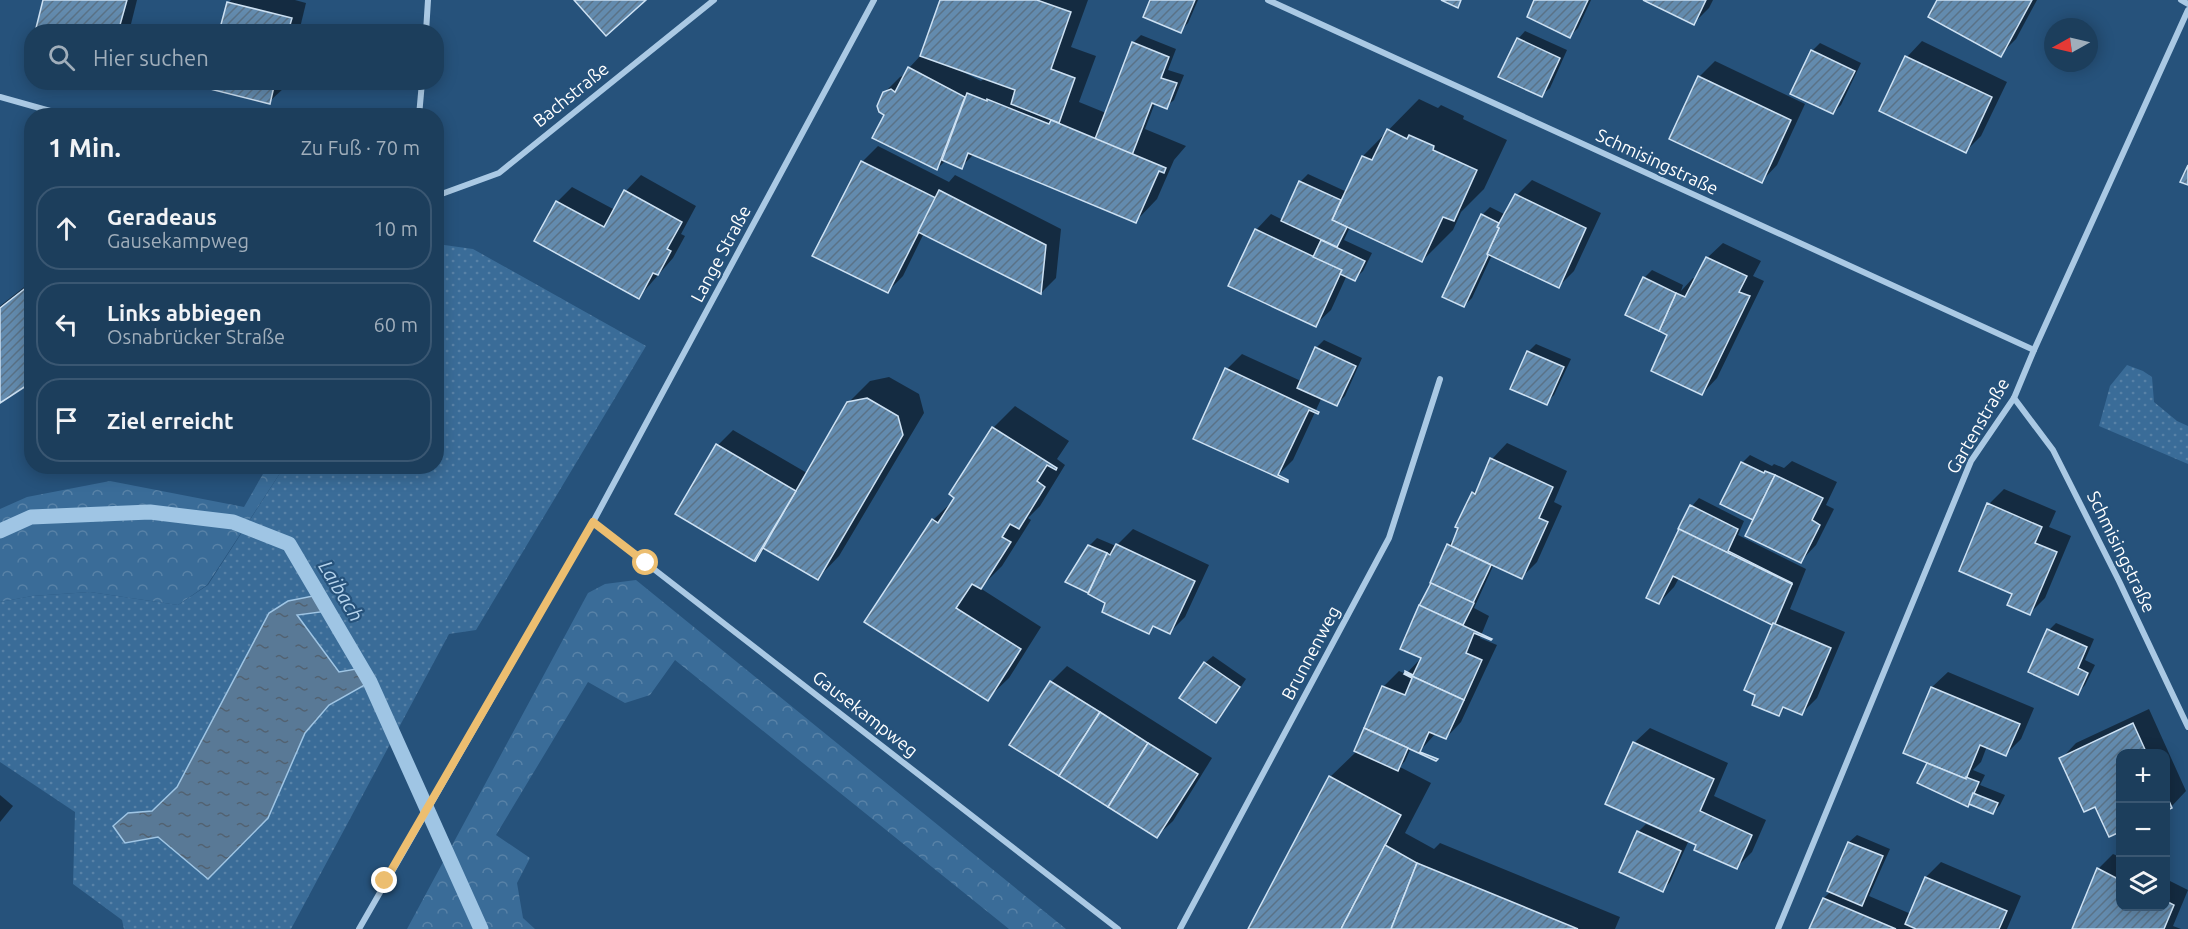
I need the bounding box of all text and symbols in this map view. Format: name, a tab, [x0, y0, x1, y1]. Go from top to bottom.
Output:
north arrow	[2044, 18, 2098, 72]
search box	[24, 24, 444, 90]
icon: search	[45, 41, 78, 74]
text: Hier suchen	[93, 45, 209, 70]
street label: Bachstraße	[529, 58, 612, 131]
street label: Schmisingstraße	[1593, 124, 1722, 198]
text: 1 Min.	[48, 133, 121, 162]
text: Zu Fuß · 70 m	[301, 136, 420, 159]
street label: Lange Straße	[686, 202, 754, 305]
text: Geradeaus	[107, 204, 217, 229]
icon: ahead	[50, 212, 83, 245]
text: 10 m	[374, 217, 418, 240]
text: Gausekampweg	[107, 229, 249, 252]
text: Links abbiegen	[107, 300, 262, 325]
icon: left	[50, 308, 83, 341]
text: 60 m	[374, 313, 418, 336]
text: Osnabrücker Straße	[107, 325, 285, 348]
street label: Gartenstraße	[1942, 374, 2013, 477]
icon: arrive	[50, 404, 83, 437]
text: Ziel erreicht	[107, 408, 234, 433]
street label: Schmisingstraße	[2084, 488, 2160, 616]
route start	[632, 549, 658, 575]
water label: Laibach	[314, 556, 369, 625]
street label: Brunnenweg	[1277, 602, 1343, 703]
street label: Gausekampweg	[809, 666, 922, 760]
map controls	[2116, 749, 2170, 911]
button: +	[2116, 749, 2170, 803]
button: −	[2116, 803, 2170, 857]
button: layers	[2116, 857, 2170, 911]
route end	[371, 867, 397, 893]

